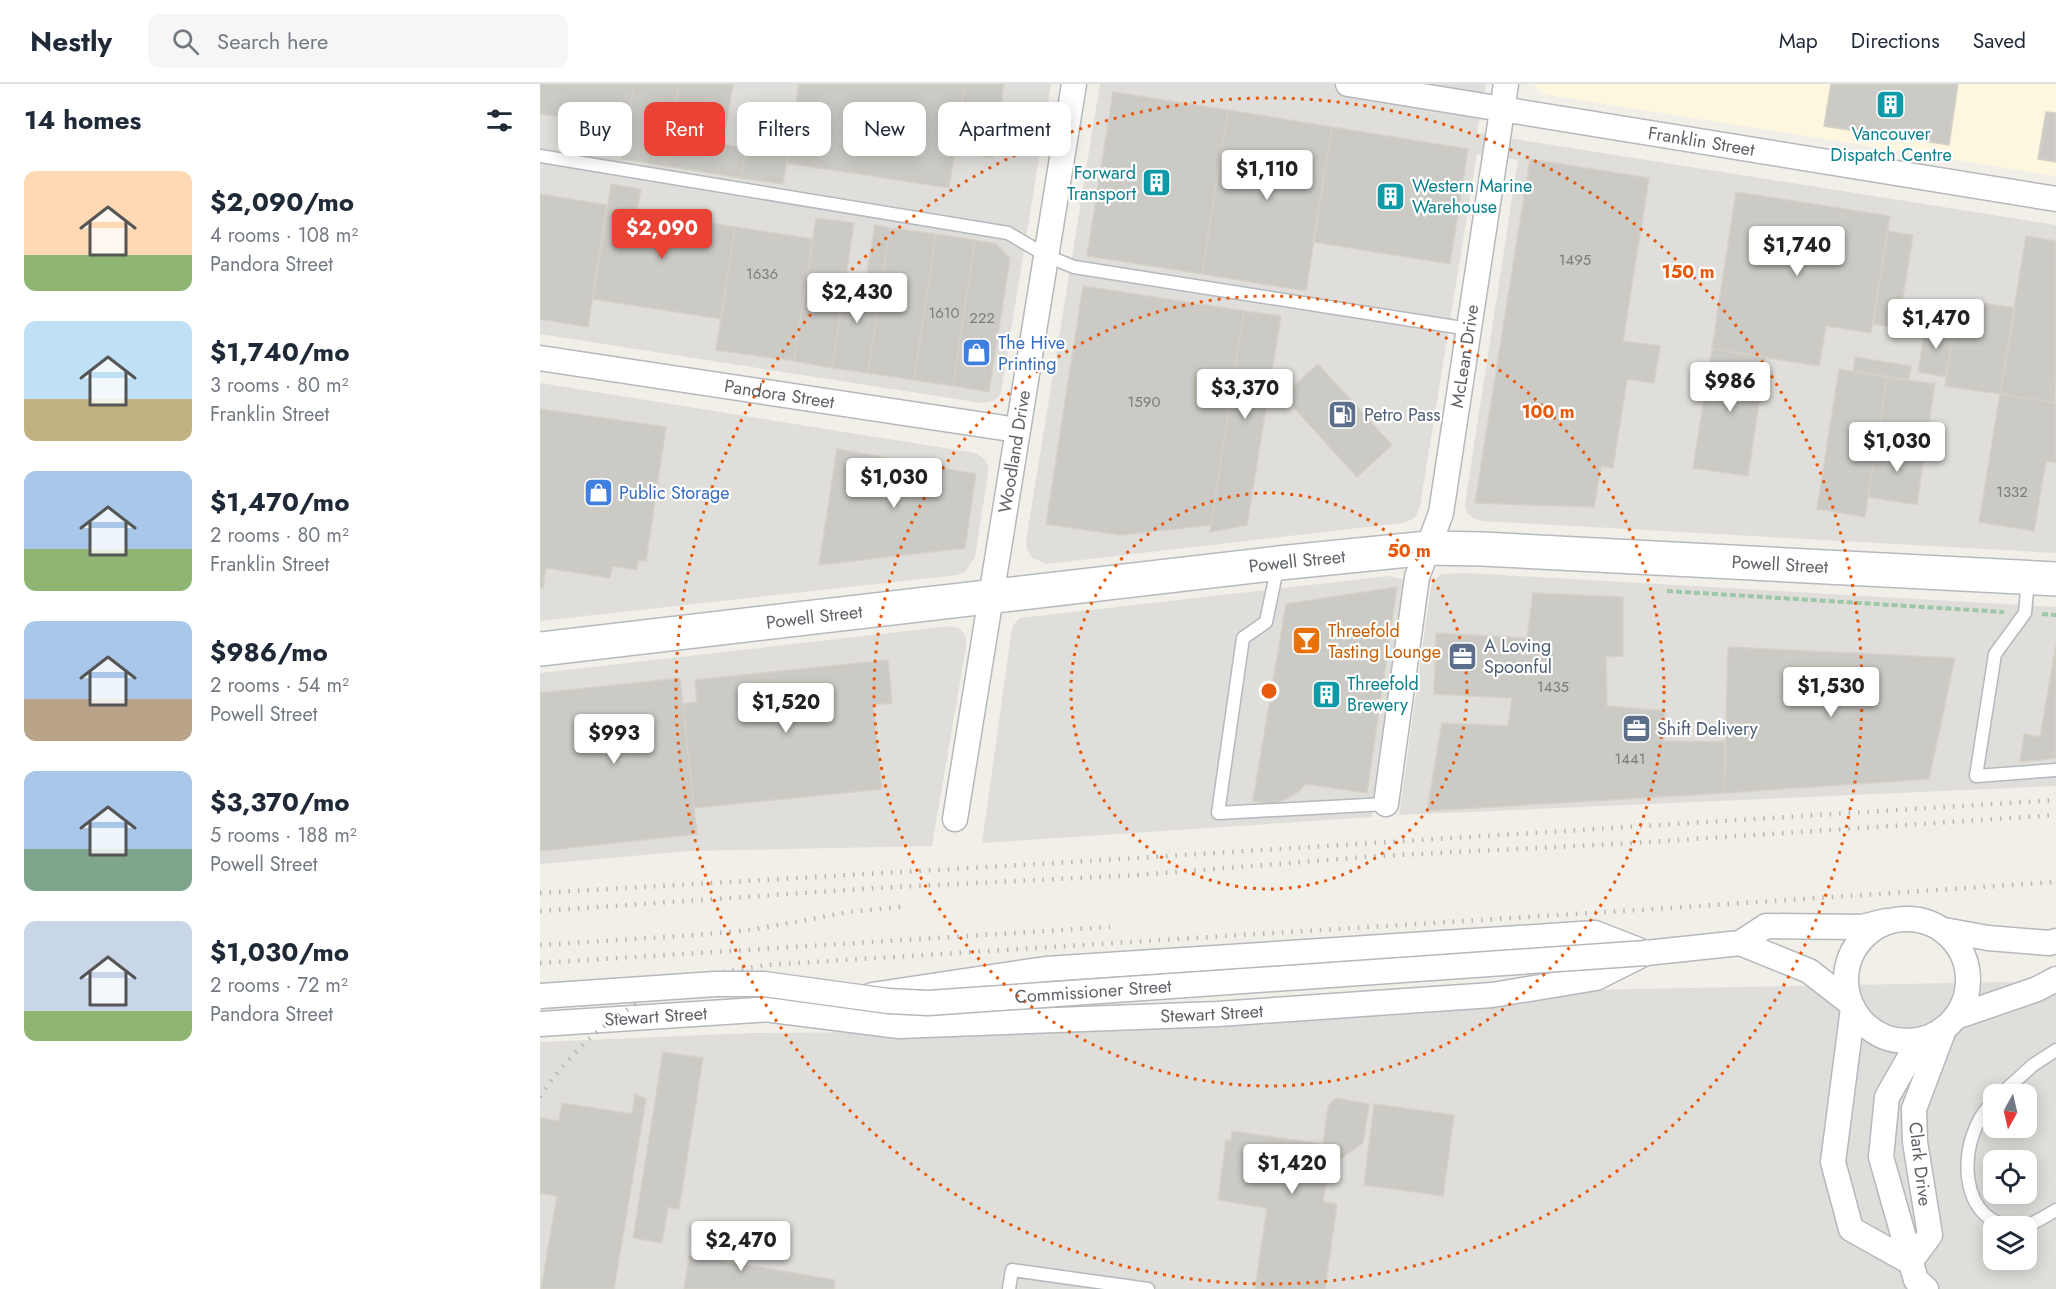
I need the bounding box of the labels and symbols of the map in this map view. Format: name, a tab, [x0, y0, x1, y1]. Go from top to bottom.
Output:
building icon: Vancouver Dispatch Centre	[1875, 89, 1907, 121]
street label: Franklin Street	[1646, 120, 1757, 163]
place label: Vancouver Dispatch Centre	[1830, 121, 1952, 168]
pin: $1,110	[1218, 150, 1316, 201]
place label: Forward Transport	[1067, 160, 1137, 207]
building icon: Forward Transport	[1141, 167, 1173, 199]
place label: Western Marine Warehouse	[1412, 173, 1532, 220]
building icon: Western Marine Warehouse	[1375, 180, 1407, 212]
pin: $2,090	[613, 209, 711, 260]
pin: $1,740	[1748, 226, 1846, 277]
house number: 1495	[1559, 249, 1591, 271]
text: 150 m	[1662, 259, 1714, 285]
house number: 1636	[746, 263, 778, 285]
pin: $2,430	[808, 273, 906, 324]
pin: $1,470	[1887, 299, 1985, 350]
house number: 1610	[928, 302, 960, 324]
street label: McLean Drive	[1444, 303, 1485, 410]
house number: 222	[969, 307, 995, 329]
place label: The Hive Printing	[998, 330, 1065, 377]
shop icon: The Hive Printing	[961, 337, 993, 369]
pin: $986	[1694, 362, 1766, 413]
pin: $3,370	[1196, 369, 1294, 420]
street label: Pandora Street	[723, 373, 837, 415]
street label: Woodland Drive	[992, 388, 1037, 515]
house number: 1590	[1128, 391, 1160, 413]
fuel station icon: Petro Pass	[1327, 399, 1359, 431]
text: 100 m	[1521, 399, 1575, 425]
place label: Petro Pass	[1364, 402, 1441, 428]
pin: $1,030	[1848, 422, 1946, 473]
pin: $1,030	[845, 458, 943, 509]
shop icon: Public Storage	[582, 477, 614, 509]
place label: Public Storage	[619, 480, 729, 506]
house number: 1332	[1996, 481, 2028, 503]
text: 50 m	[1387, 538, 1431, 564]
street label: Powell Street	[1247, 543, 1347, 579]
street label: Powell Street	[1731, 549, 1830, 580]
street label: Powell Street	[765, 599, 864, 636]
place label: Threefold Tasting Lounge	[1328, 618, 1441, 665]
bar icon: Threefold Tasting Lounge	[1291, 625, 1323, 657]
place label: A Loving Spoonful	[1484, 633, 1552, 680]
office icon: A Loving Spoonful	[1447, 640, 1479, 672]
pin: $1,530	[1782, 667, 1880, 718]
place label: Threefold Brewery	[1347, 671, 1419, 718]
house number: 1435	[1537, 676, 1569, 698]
building icon: Threefold Brewery	[1310, 678, 1342, 710]
centre of rings	[1259, 681, 1279, 701]
pin: $1,520	[737, 683, 835, 734]
office icon: Shift Delivery	[1620, 713, 1652, 745]
pin: $993	[578, 714, 650, 765]
place label: Shift Delivery	[1657, 716, 1758, 742]
house number: 1441	[1615, 748, 1646, 770]
street label: Commissioner Street	[1014, 973, 1173, 1010]
street label: Stewart Street	[1160, 998, 1265, 1029]
street label: Stewart Street	[604, 1000, 709, 1033]
north arrow	[1983, 1084, 2037, 1138]
street label: Clark Drive	[1902, 1120, 1938, 1208]
pin: $1,420	[1243, 1144, 1341, 1195]
pin: $2,470	[692, 1221, 790, 1272]

